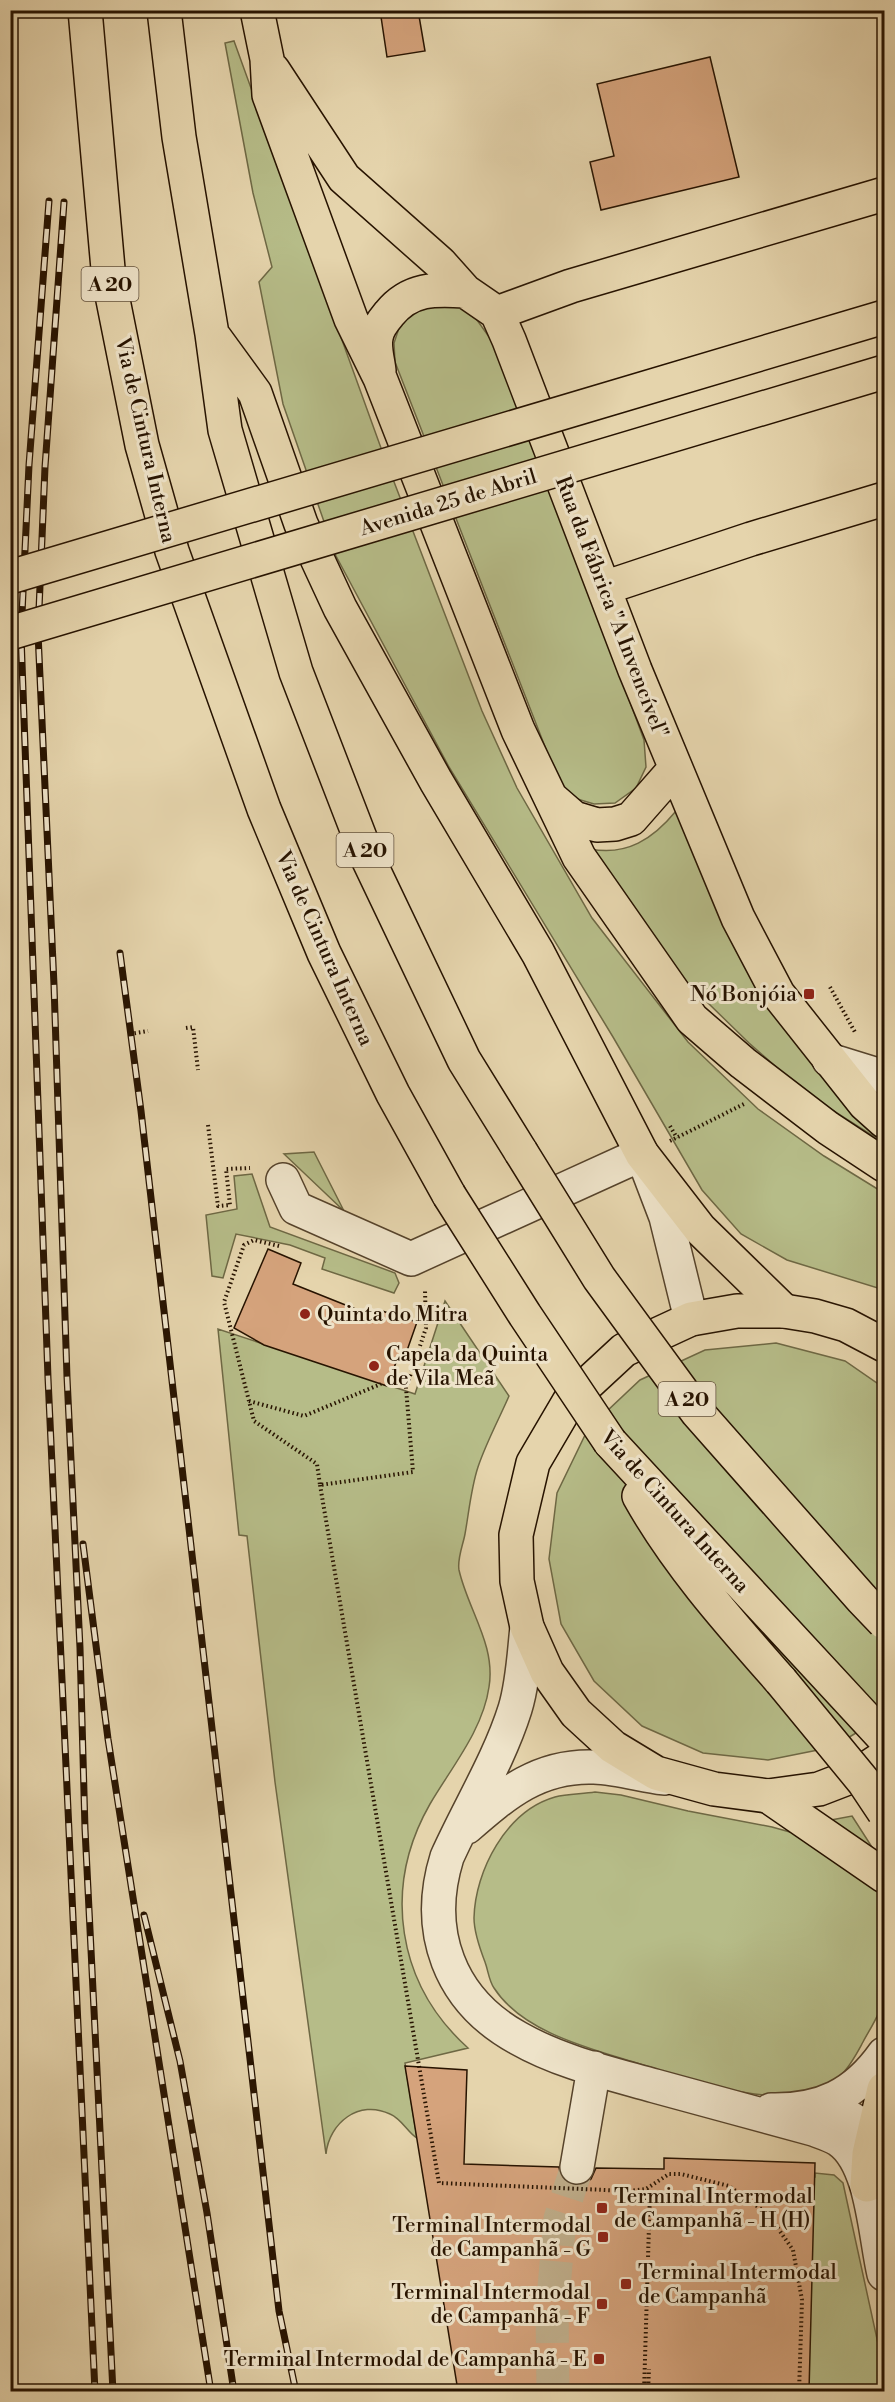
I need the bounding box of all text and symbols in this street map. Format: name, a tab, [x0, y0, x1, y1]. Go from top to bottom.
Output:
road number: A 20	[82, 267, 138, 301]
street label: Via de Cintura Interna	[108, 334, 181, 546]
street label: Avenida 25 de Abril	[356, 464, 540, 543]
street label: Rua da Fábrica "A Invencível"	[549, 473, 673, 742]
road number: A 20	[336, 833, 394, 867]
street label: Via de Cintura Interna	[269, 846, 379, 1050]
place label: Nó Bonjóia	[690, 982, 797, 1008]
marker: Nó Bonjóia	[802, 987, 816, 1001]
place label: Quinta do Mitra	[317, 1302, 468, 1328]
marker: Quinta do Mitra	[298, 1307, 312, 1321]
place label: Capela da Quinta de Vila Meã	[386, 1342, 548, 1392]
marker: Capela da Quinta de Vila Meã	[367, 1359, 381, 1373]
road number: A 20	[658, 1382, 716, 1416]
street label: Via de Cintura Interna	[593, 1424, 755, 1599]
place label: Terminal Intermodal de Campanhã - H (H)	[614, 2184, 813, 2234]
marker: Terminal Intermodal de Campanhã - H (H)	[595, 2201, 609, 2215]
place label: Terminal Intermodal de Campanhã - G	[392, 2213, 592, 2263]
marker: Terminal Intermodal de Campanhã - G	[596, 2230, 610, 2244]
place label: Terminal Intermodal de Campanhã	[638, 2260, 837, 2310]
marker: Terminal Intermodal de Campanhã	[619, 2277, 633, 2291]
place label: Terminal Intermodal de Campanhã - F	[391, 2280, 590, 2330]
marker: Terminal Intermodal de Campanhã - F	[595, 2297, 609, 2311]
place label: Terminal Intermodal de Campanhã - E	[224, 2347, 587, 2373]
marker: Terminal Intermodal de Campanhã - E	[592, 2352, 606, 2366]

